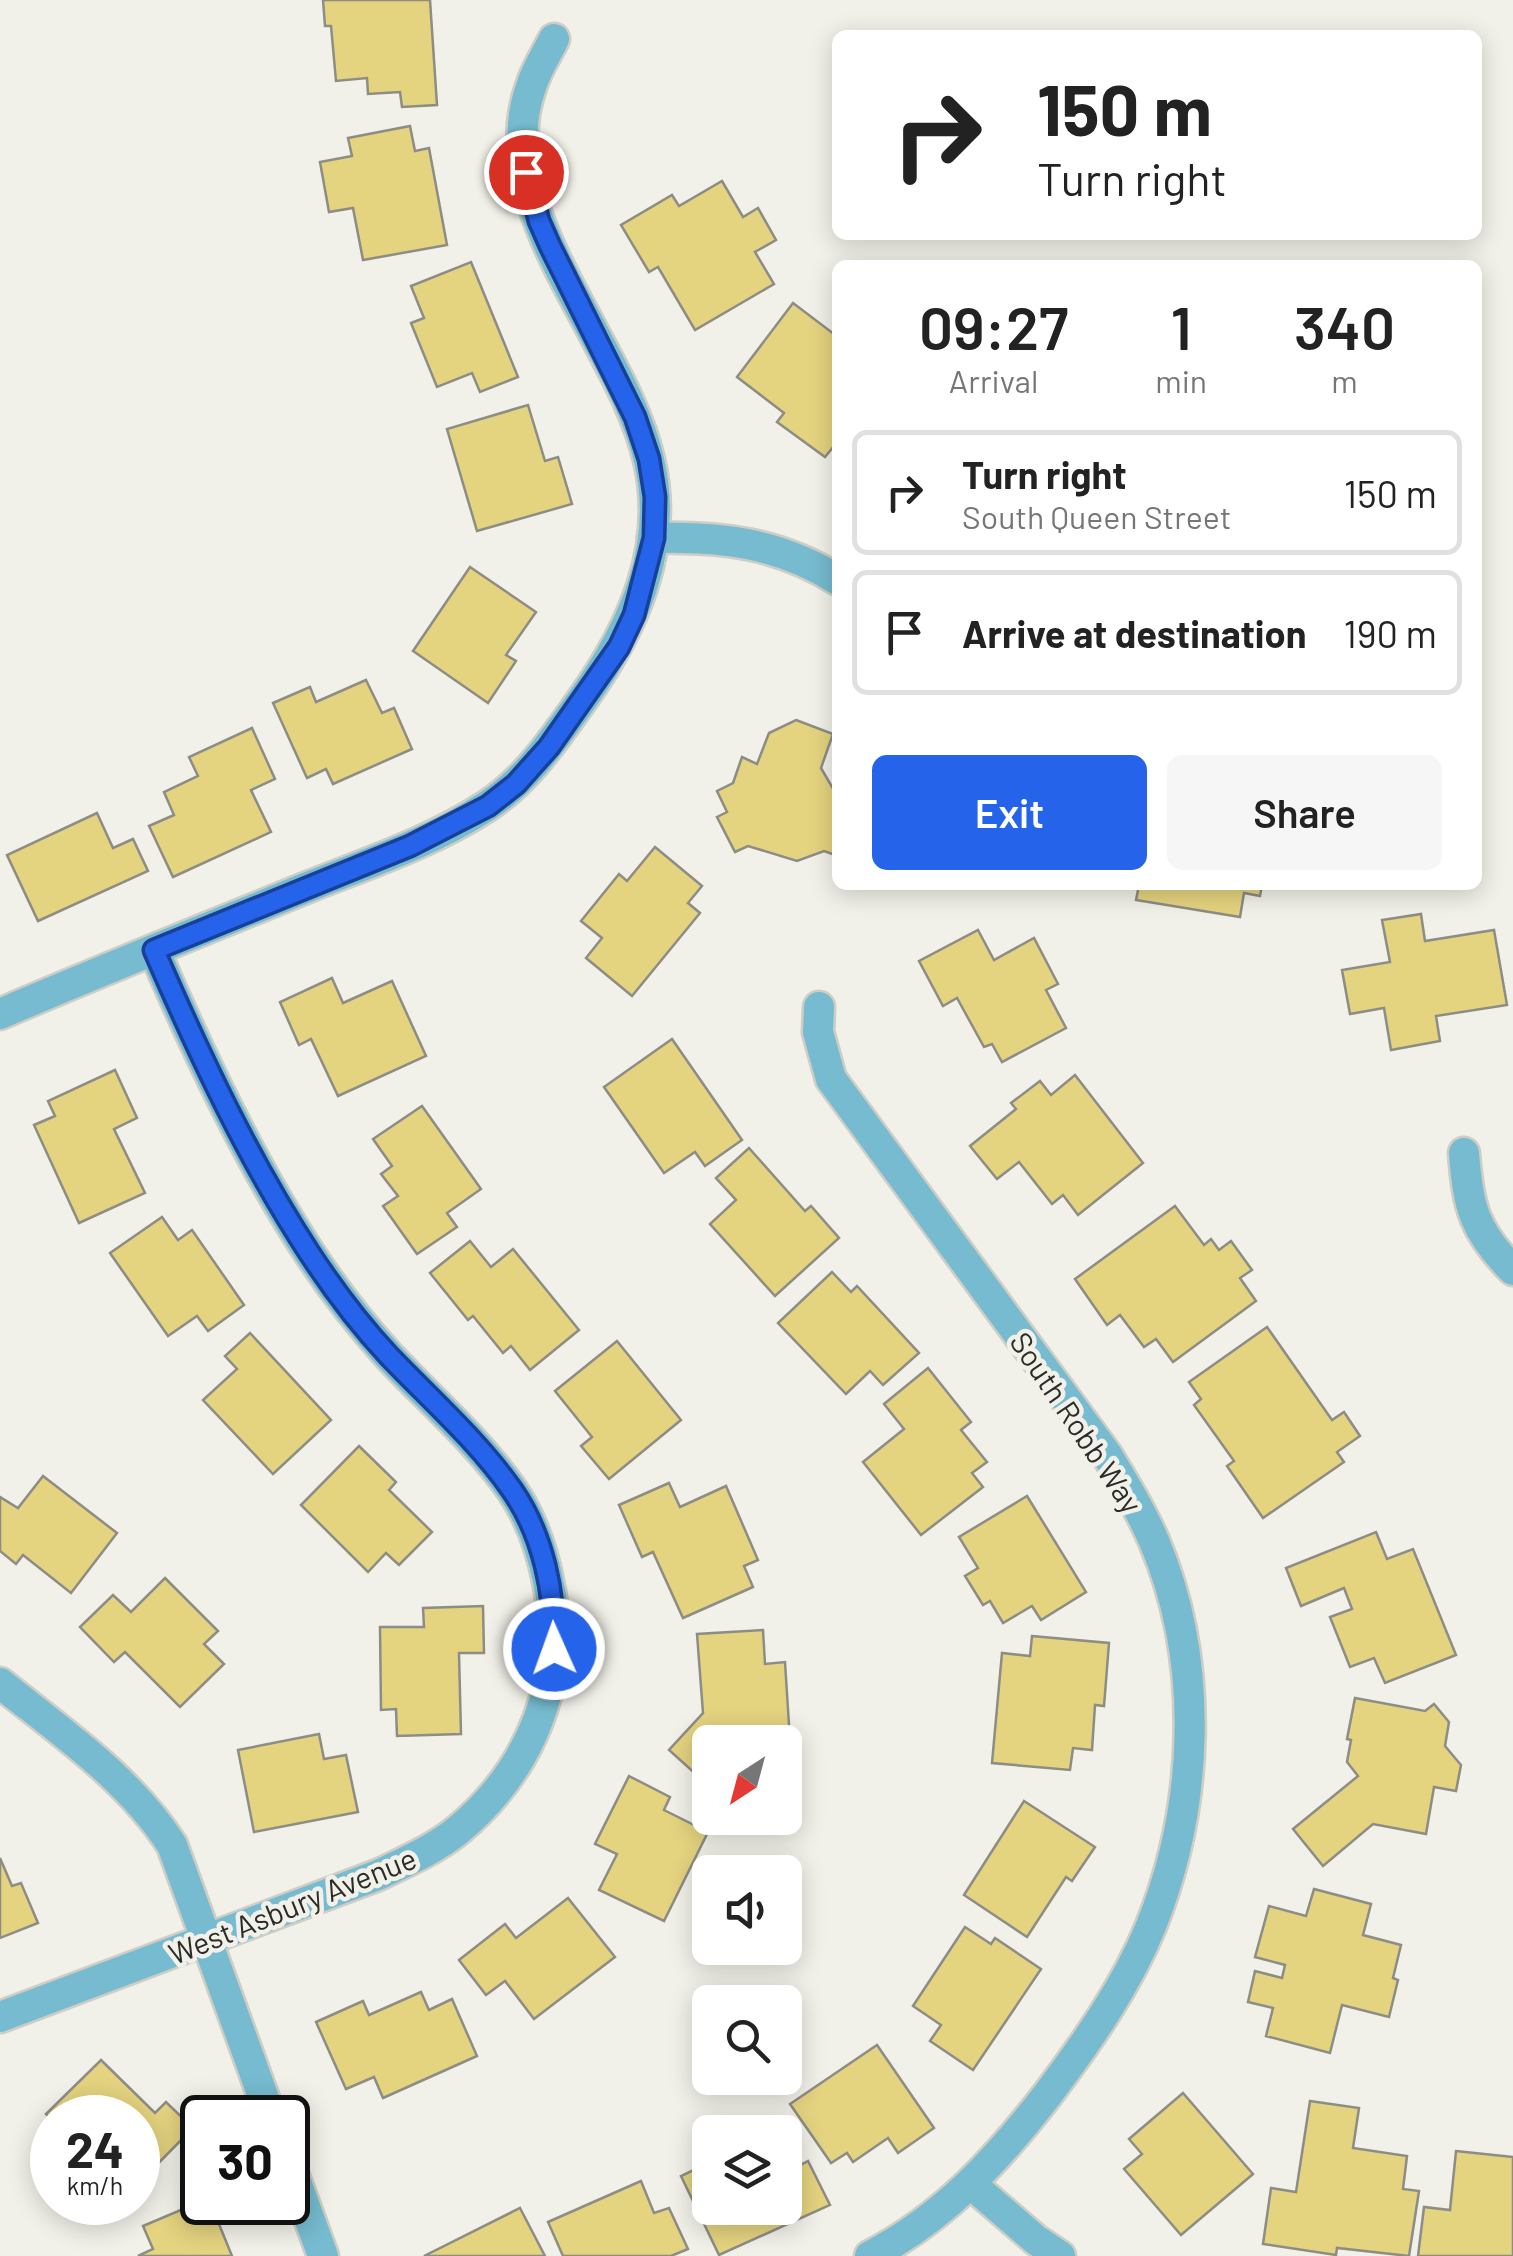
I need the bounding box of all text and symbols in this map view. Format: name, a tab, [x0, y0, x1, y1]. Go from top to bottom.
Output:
text: 150 m	[1037, 66, 1212, 150]
icon: right	[872, 70, 1002, 200]
pin	[484, 130, 569, 215]
icon: arrive	[499, 145, 554, 200]
text: Turn right	[1037, 151, 1227, 205]
text: 09:27	[919, 290, 1068, 362]
text: 1	[1171, 290, 1192, 362]
text: 340	[1294, 290, 1395, 362]
text: Arrival	[949, 361, 1038, 399]
text: min	[1155, 361, 1207, 399]
text: m	[1331, 361, 1358, 399]
text: Turn right	[962, 451, 1127, 497]
icon: right	[877, 465, 932, 520]
text: 150 m	[1344, 470, 1437, 516]
text: South Queen Street	[962, 497, 1231, 535]
icon: arrive	[877, 605, 932, 660]
text: Arrive at destination	[962, 610, 1307, 656]
text: 190 m	[1343, 610, 1437, 656]
button: Exit	[872, 755, 1147, 870]
button: Share	[1167, 755, 1442, 870]
street label: South Robb Way	[1003, 1325, 1151, 1519]
position arrow	[502, 1597, 606, 1701]
north arrow	[692, 1725, 802, 1835]
map controls	[692, 1725, 802, 2225]
street label: West Asbury Avenue	[163, 1839, 421, 1971]
button: sound	[692, 1855, 802, 1965]
button: search	[692, 1985, 802, 2095]
speed limit sign: 30	[180, 2095, 310, 2225]
button: layers	[692, 2115, 802, 2225]
text: 24	[66, 2118, 124, 2178]
text: km/h	[67, 2170, 123, 2200]

